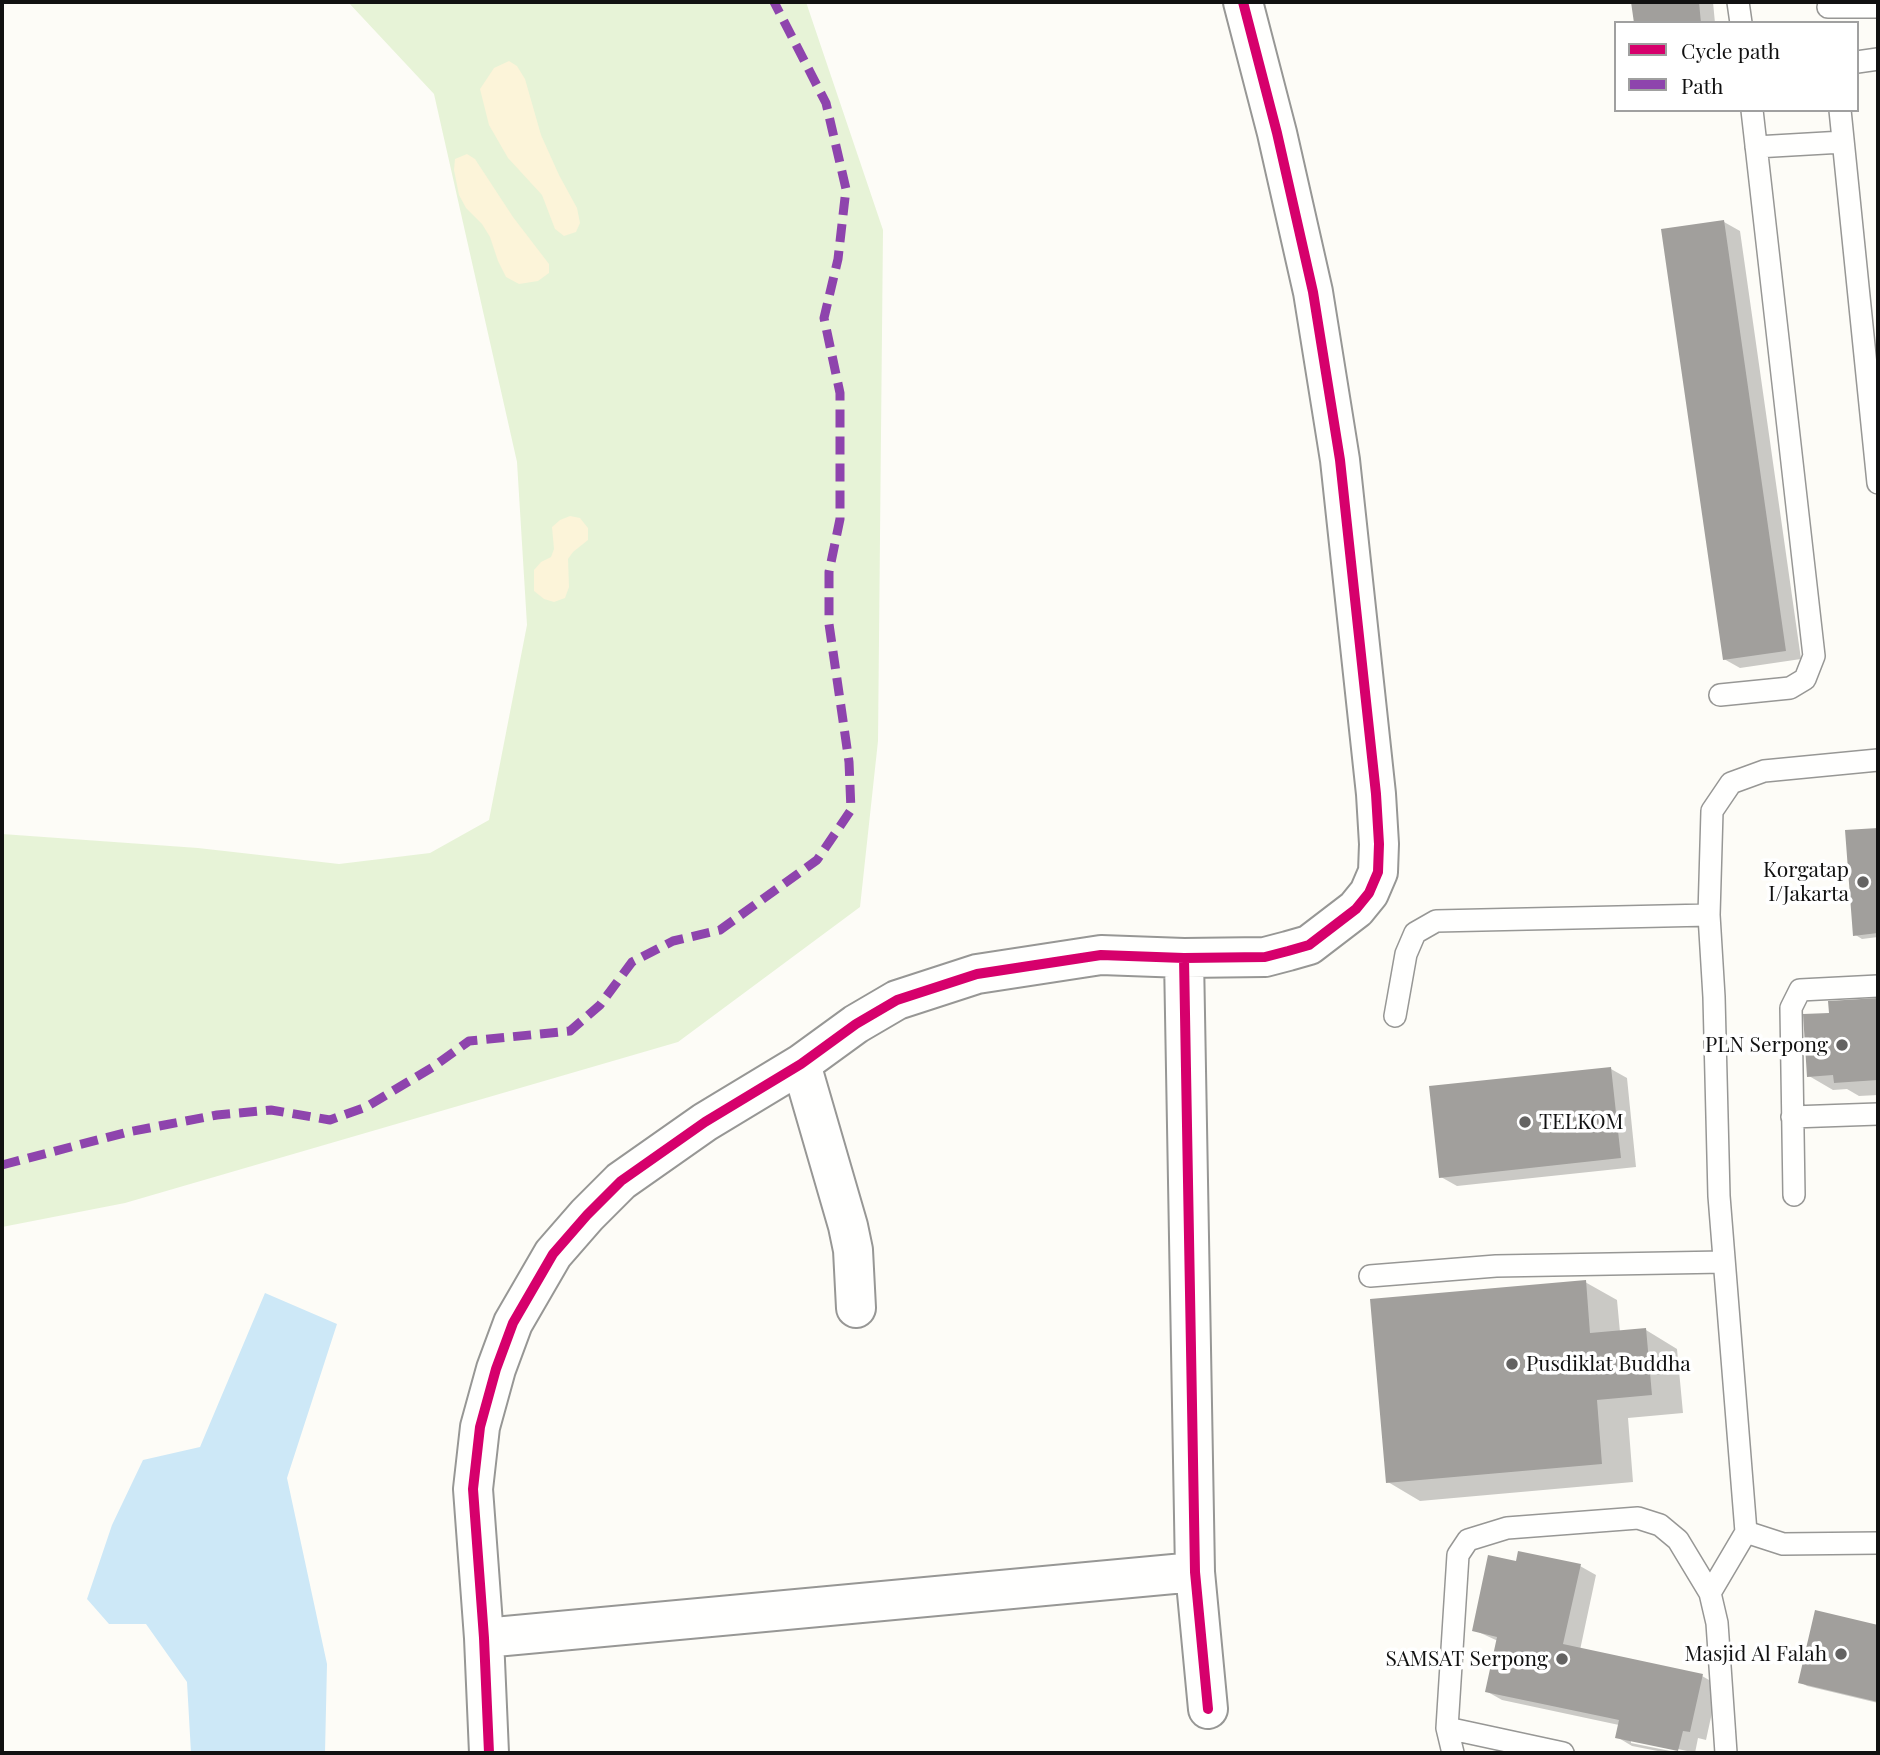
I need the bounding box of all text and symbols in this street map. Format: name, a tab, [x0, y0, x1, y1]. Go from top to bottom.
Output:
legend	[1614, 21, 1859, 112]
text: Cycle path	[1681, 36, 1780, 64]
text: Path	[1681, 71, 1723, 99]
place label: Korgatap I/Jakarta	[1763, 857, 1849, 907]
marker: Korgatap I/Jakarta	[1855, 874, 1871, 890]
place label: PLN Serpong	[1705, 1032, 1828, 1058]
marker: PLN Serpong	[1834, 1037, 1850, 1053]
place label: TELKOM	[1539, 1109, 1624, 1135]
marker: TELKOM	[1517, 1114, 1533, 1130]
place label: Pusdiklat Buddha	[1526, 1351, 1691, 1377]
marker: Pusdiklat Buddha	[1504, 1356, 1520, 1372]
place label: Masjid Al Falah	[1684, 1641, 1827, 1667]
place label: SAMSAT Serpong	[1386, 1646, 1548, 1672]
marker: Masjid Al Falah	[1833, 1646, 1849, 1662]
marker: SAMSAT Serpong	[1554, 1651, 1570, 1667]

